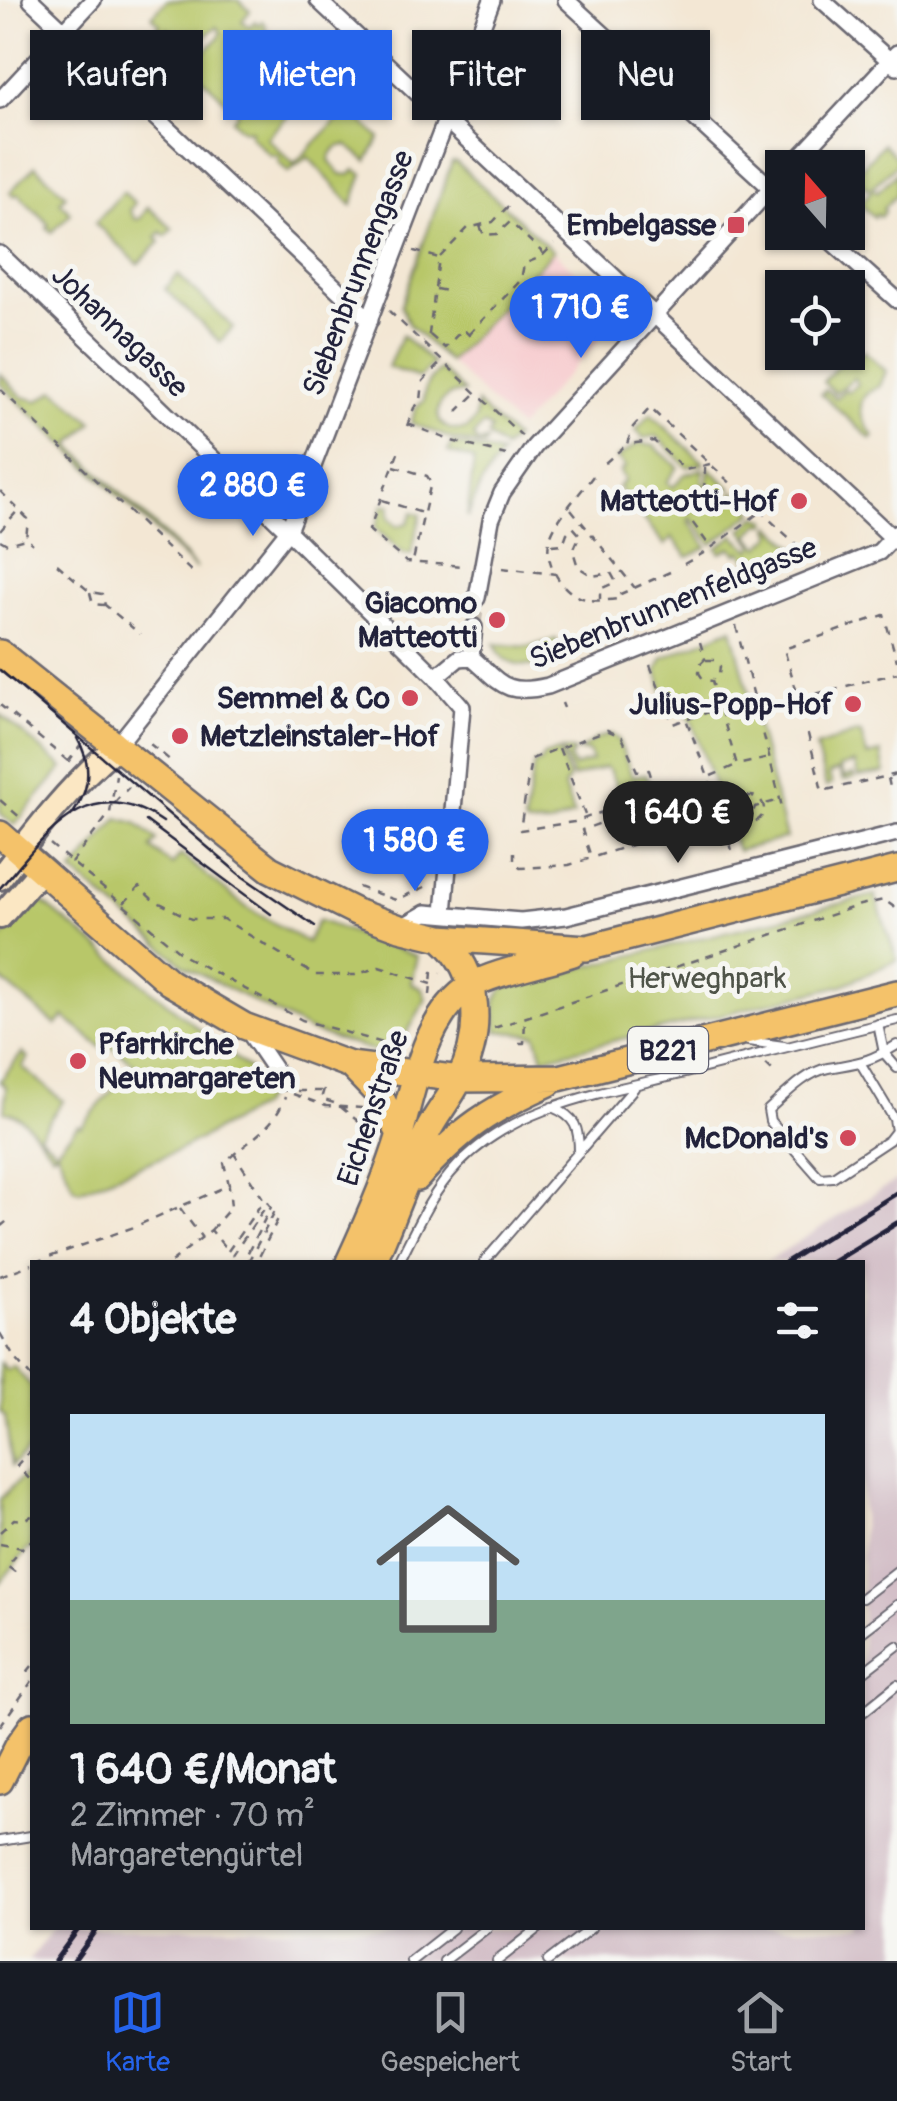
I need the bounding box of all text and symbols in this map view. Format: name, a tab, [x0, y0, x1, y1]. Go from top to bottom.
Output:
chip: Kaufen	[30, 30, 203, 120]
chip: Mieten	[223, 30, 392, 120]
chip: Filter	[412, 30, 561, 120]
chip: Neu	[581, 30, 710, 120]
street label: Siebenbrunnengasse	[295, 145, 422, 401]
north arrow	[765, 150, 865, 250]
map controls	[765, 150, 865, 370]
place label: Embelgasse	[566, 207, 717, 244]
marker: Embelgasse	[725, 214, 747, 236]
street label: Johannagasse	[43, 257, 196, 406]
button: locate	[765, 270, 865, 370]
pin: 1 710 €	[489, 276, 673, 361]
text: 1 710 €	[532, 288, 630, 328]
pin: 2 880 €	[161, 454, 345, 539]
text: 2 880 €	[199, 466, 307, 506]
place label: Matteotti-Hof	[600, 483, 780, 520]
marker: Matteotti-Hof	[788, 490, 810, 512]
street label: Siebenbrunnenfeldgasse	[524, 529, 822, 678]
place label: Giacomo Matteotti	[358, 585, 477, 656]
marker: Giacomo Matteotti	[486, 609, 508, 631]
place label: Semmel & Co	[216, 680, 390, 717]
place label: Julius-Popp-Hof	[629, 686, 834, 723]
marker: Semmel & Co	[399, 687, 421, 709]
marker: Julius-Popp-Hof	[842, 693, 864, 715]
place label: Metzleinstaler-Hof	[200, 718, 440, 755]
marker: Metzleinstaler-Hof	[169, 725, 191, 747]
pin: 1 640 €	[586, 781, 770, 866]
text: 1 640 €	[625, 793, 731, 833]
pin: 1 580 €	[323, 809, 507, 894]
text: 1 580 €	[364, 821, 466, 861]
park label: Herweghpark	[627, 960, 787, 997]
street label: Eichenstraße	[330, 1025, 417, 1191]
place label: Pfarrkirche Neumargareten	[98, 1026, 296, 1097]
road number: B221	[628, 1027, 708, 1073]
marker: Pfarrkirche Neumargareten	[67, 1050, 89, 1072]
place label: McDonald's	[684, 1120, 829, 1157]
marker: McDonald's	[837, 1127, 859, 1149]
icon: filters	[770, 1293, 825, 1348]
text: 4 Objekte	[70, 1294, 236, 1346]
icon: home	[358, 1479, 538, 1659]
text: 1 640 €/Monat	[70, 1744, 336, 1796]
text: 2 Zimmer · 70 m²	[70, 1796, 315, 1836]
text: Margaretengürtel	[70, 1836, 303, 1876]
tab: Karte	[105, 1985, 170, 2080]
tab: Gespeichert	[380, 1985, 520, 2080]
tab: Start	[730, 1985, 792, 2080]

